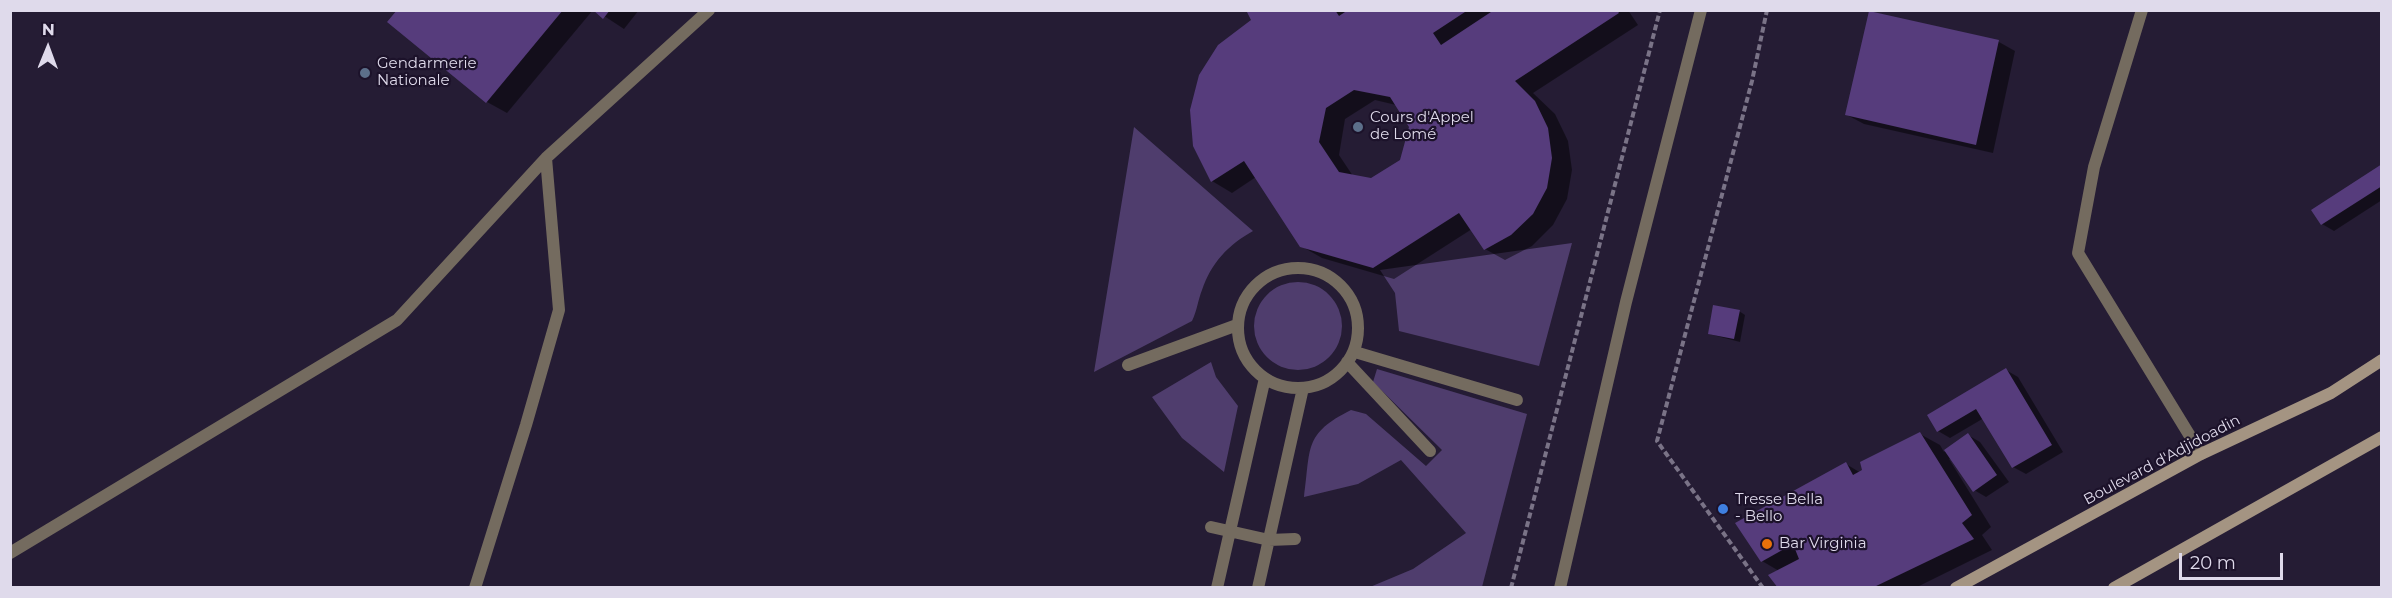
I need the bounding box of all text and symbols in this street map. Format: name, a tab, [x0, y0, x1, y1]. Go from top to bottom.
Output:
north arrow	[18, 18, 78, 78]
text: N	[42, 20, 55, 39]
place label: Gendarmerie Nationale	[377, 55, 477, 90]
marker: Gendarmerie Nationale	[358, 66, 372, 80]
place label: Cours d'Appel de Lomé	[1370, 109, 1474, 144]
marker: Cours d'Appel de Lomé	[1351, 120, 1365, 134]
street label: Boulevard d'Adjidoadin	[2081, 411, 2243, 509]
place label: Tresse Bella - Bello	[1735, 491, 1823, 526]
marker: Tresse Bella - Bello	[1716, 502, 1730, 516]
place label: Bar Virginia	[1779, 535, 1867, 553]
marker: Bar Virginia	[1760, 537, 1774, 551]
scale bar	[2182, 541, 2286, 579]
text: 20 m	[2190, 552, 2236, 574]

